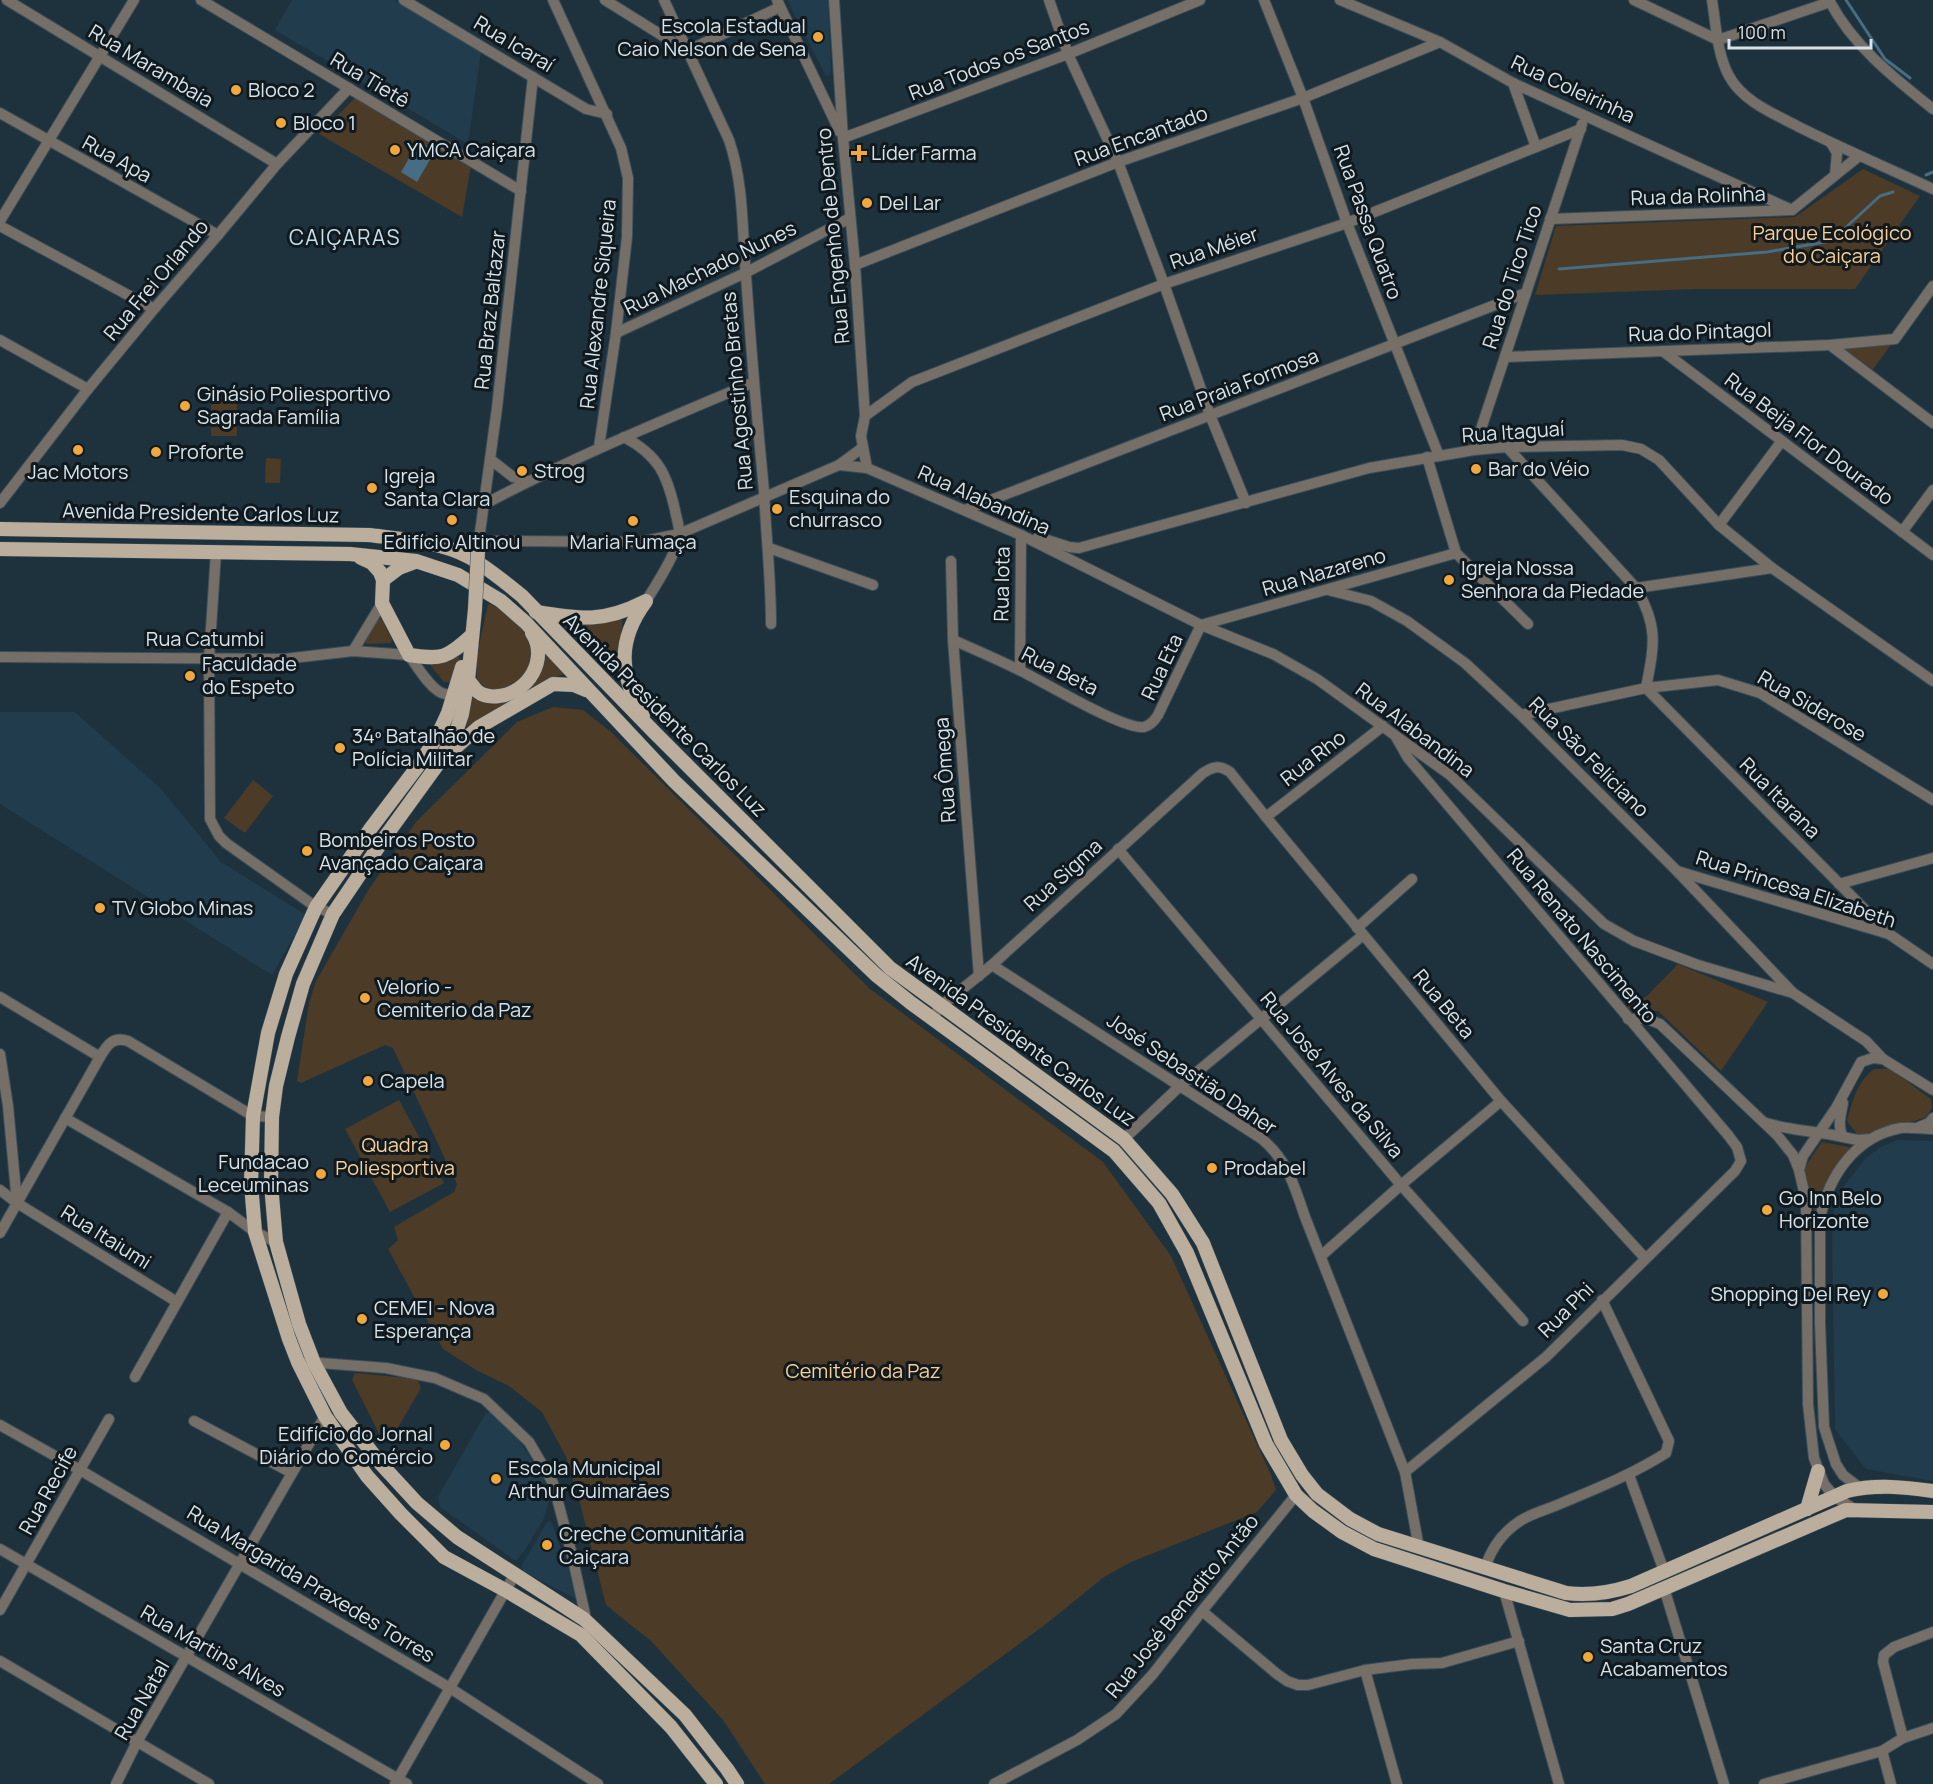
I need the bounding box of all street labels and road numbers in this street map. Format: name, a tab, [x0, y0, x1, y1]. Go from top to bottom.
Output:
street label: Rua Icaraí	[469, 9, 560, 78]
street label: Rua Todos os Santos	[905, 13, 1093, 106]
street label: Rua Marambaia	[84, 18, 219, 113]
street label: Rua Tietê	[326, 45, 415, 114]
street label: Rua Coleirinha	[1507, 48, 1639, 129]
street label: Rua Encantado	[1071, 99, 1211, 172]
street label: Rua Engenho de Dentro	[810, 127, 855, 345]
street label: Rua Apa	[78, 129, 157, 189]
street label: Rua Passa Quatro	[1328, 141, 1409, 303]
street label: Rua da Rolinha	[1630, 180, 1766, 211]
street label: Rua Alexandre Siqueira	[573, 198, 622, 410]
street label: Rua do Tico Tico	[1476, 201, 1548, 352]
street label: Rua Frei Orlando	[97, 213, 214, 346]
street label: Rua Machado Nunes	[619, 214, 801, 321]
street label: Rua Méier	[1166, 220, 1262, 275]
street label: Rua Braz Baltazar	[468, 229, 511, 391]
street label: Rua Agostinho Bretas	[714, 291, 759, 491]
street label: Rua do Pintagol	[1628, 316, 1772, 347]
street label: Rua Praia Formosa	[1155, 342, 1322, 427]
street label: Rua Beija Flor Dourado	[1719, 366, 1899, 511]
street label: Rua Itaguaí	[1461, 414, 1566, 449]
street label: Rua Alabandina	[914, 458, 1055, 541]
street label: Avenida Presidente Carlos Luz	[62, 497, 340, 528]
street label: Rua Nazareno	[1259, 541, 1389, 602]
street label: Rua Iota	[987, 546, 1016, 622]
street label: Avenida Presidente Carlos Luz	[558, 607, 773, 822]
street label: Rua Catumbi	[146, 625, 264, 652]
street label: Rua Eta	[1134, 629, 1189, 704]
street label: Rua Beta	[1017, 640, 1103, 701]
street label: Rua Siderose	[1753, 664, 1871, 748]
street label: Rua Alabandina	[1350, 676, 1480, 783]
street label: Rua São Feliciano	[1523, 691, 1656, 823]
street label: Rua Ômega	[927, 716, 962, 824]
street label: Rua Rho	[1274, 723, 1351, 792]
street label: Rua Itarana	[1734, 751, 1827, 844]
street label: Rua Sigma	[1018, 832, 1108, 917]
street label: Rua Renato Nascimento	[1501, 843, 1664, 1029]
street label: Rua Princesa Elizabeth	[1693, 843, 1900, 934]
street label: Avenida Presidente Carlos Luz	[901, 947, 1141, 1132]
street label: Rua Beta	[1407, 963, 1481, 1044]
street label: Rua José Alves da Silva	[1255, 986, 1410, 1164]
street label: José Sebastião Daher	[1102, 1007, 1283, 1141]
street label: Rua Itaiumi	[56, 1198, 156, 1275]
street label: Rua Phi	[1532, 1276, 1599, 1343]
street label: Rua Recife	[12, 1440, 83, 1539]
street label: Rua Margarida Praxedes Torres	[182, 1499, 440, 1668]
street label: Rua José Benedito Antão	[1099, 1508, 1264, 1703]
street label: Rua Martins Alves	[136, 1598, 291, 1703]
street label: Rua Natal	[108, 1655, 175, 1745]

